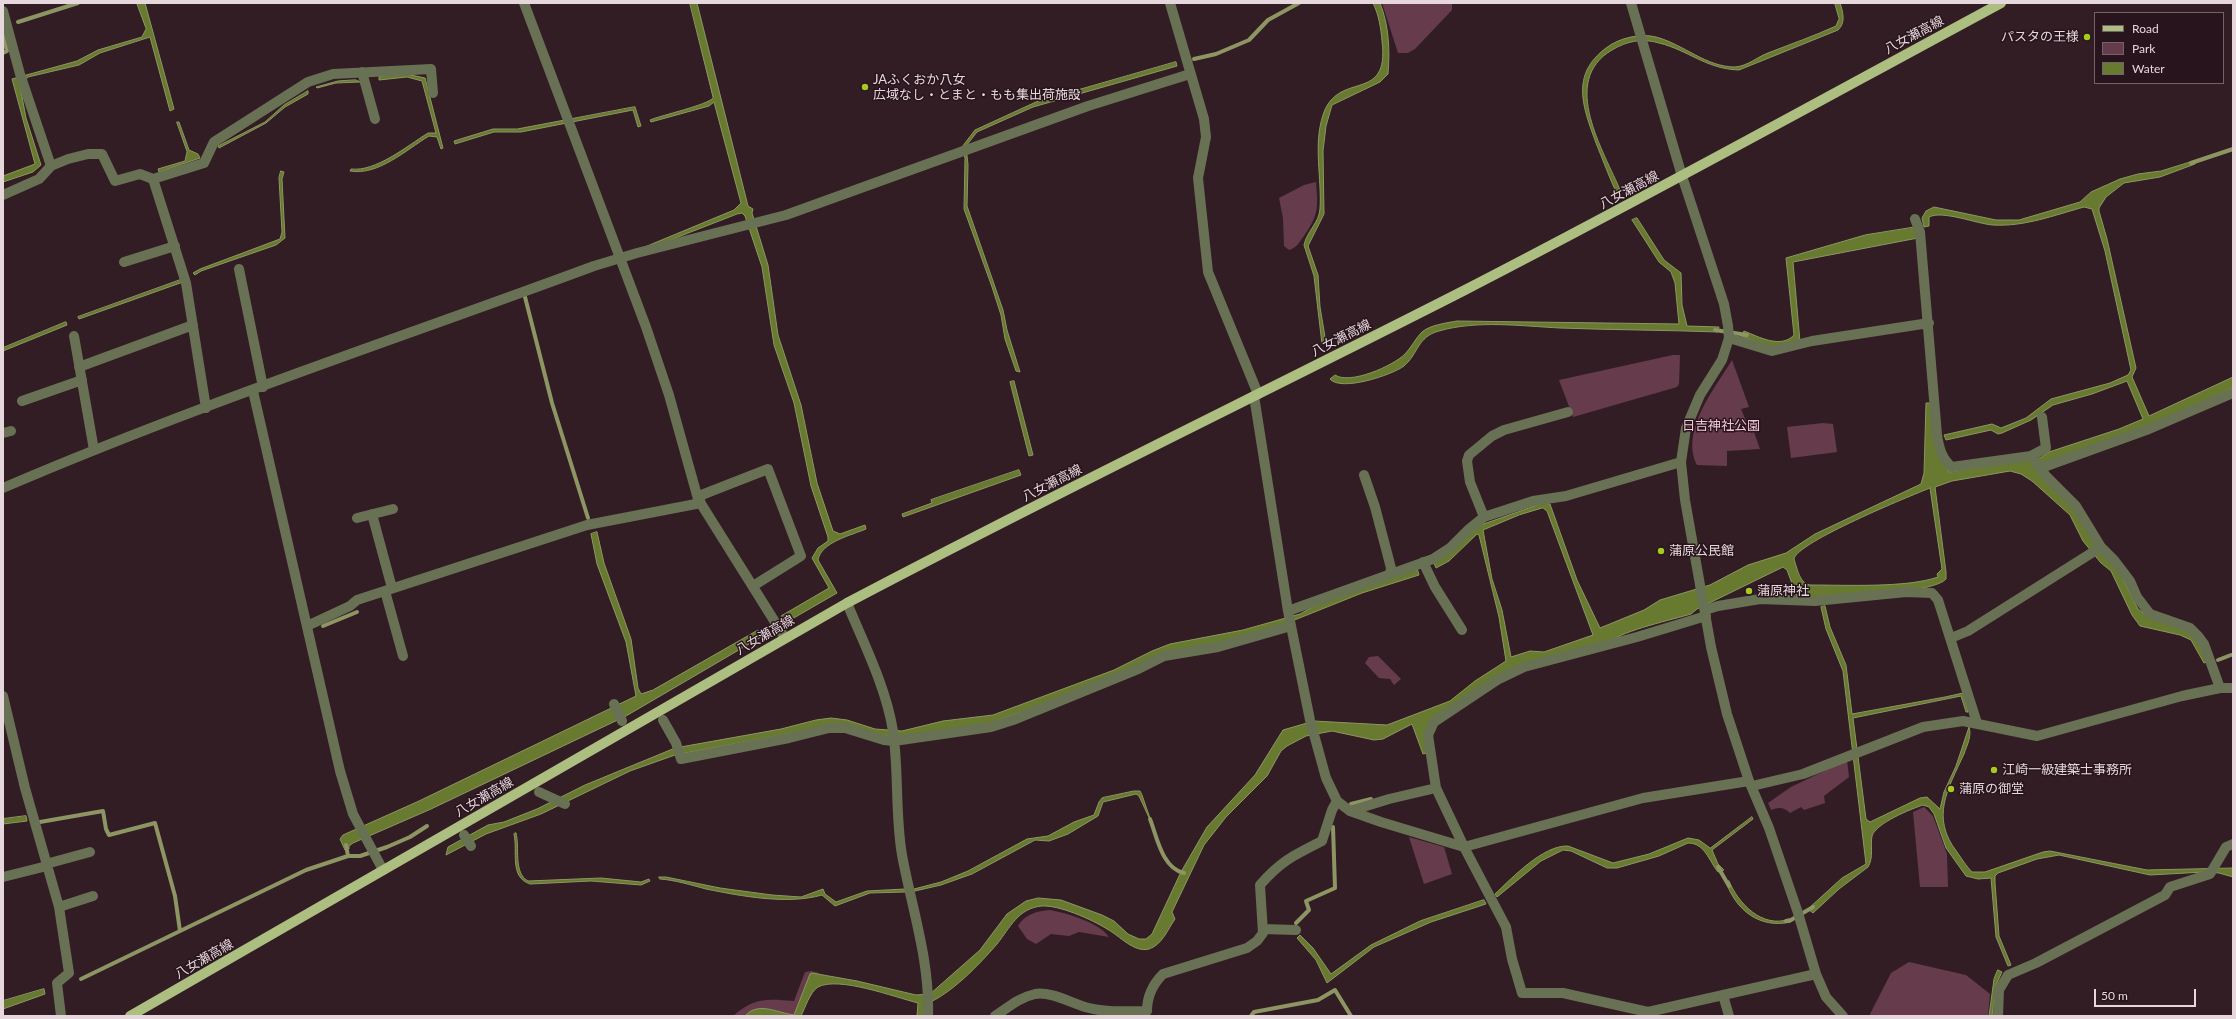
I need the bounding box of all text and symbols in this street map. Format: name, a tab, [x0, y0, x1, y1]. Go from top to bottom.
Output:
legend	[2094, 12, 2224, 84]
street label: 八女瀬高線	[1882, 13, 1946, 57]
text: Road	[2132, 21, 2159, 36]
place label: パスタの王様	[2001, 29, 2079, 45]
marker: パスタの王様	[2082, 32, 2092, 42]
text: Park	[2132, 41, 2155, 56]
text: Water	[2132, 61, 2165, 76]
place label: JAふくおか八女 広域なし・とまと・もも集出荷施設	[873, 72, 1081, 103]
marker: JAふくおか八女 広域なし・とまと・もも集出荷施設	[860, 82, 870, 92]
street label: 八女瀬高線	[1597, 168, 1661, 212]
street label: 八女瀬高線	[1309, 316, 1373, 360]
park label: 日吉神社公園	[1682, 418, 1760, 434]
street label: 八女瀬高線	[1020, 461, 1084, 505]
place label: 蒲原公民館	[1669, 543, 1734, 559]
marker: 蒲原公民館	[1656, 546, 1666, 556]
place label: 蒲原神社	[1757, 583, 1809, 599]
marker: 蒲原神社	[1744, 586, 1754, 596]
street label: 八女瀬高線	[733, 612, 797, 658]
place label: 江崎一級建築士事務所	[2002, 762, 2132, 778]
marker: 江崎一級建築士事務所	[1989, 765, 1999, 775]
street label: 八女瀬高線	[452, 774, 516, 820]
place label: 蒲原の御堂	[1959, 781, 2024, 797]
marker: 蒲原の御堂	[1946, 784, 1956, 794]
street label: 八女瀬高線	[172, 936, 236, 982]
scale bar	[2096, 981, 2198, 1007]
text: 50 m	[2101, 988, 2128, 1003]

